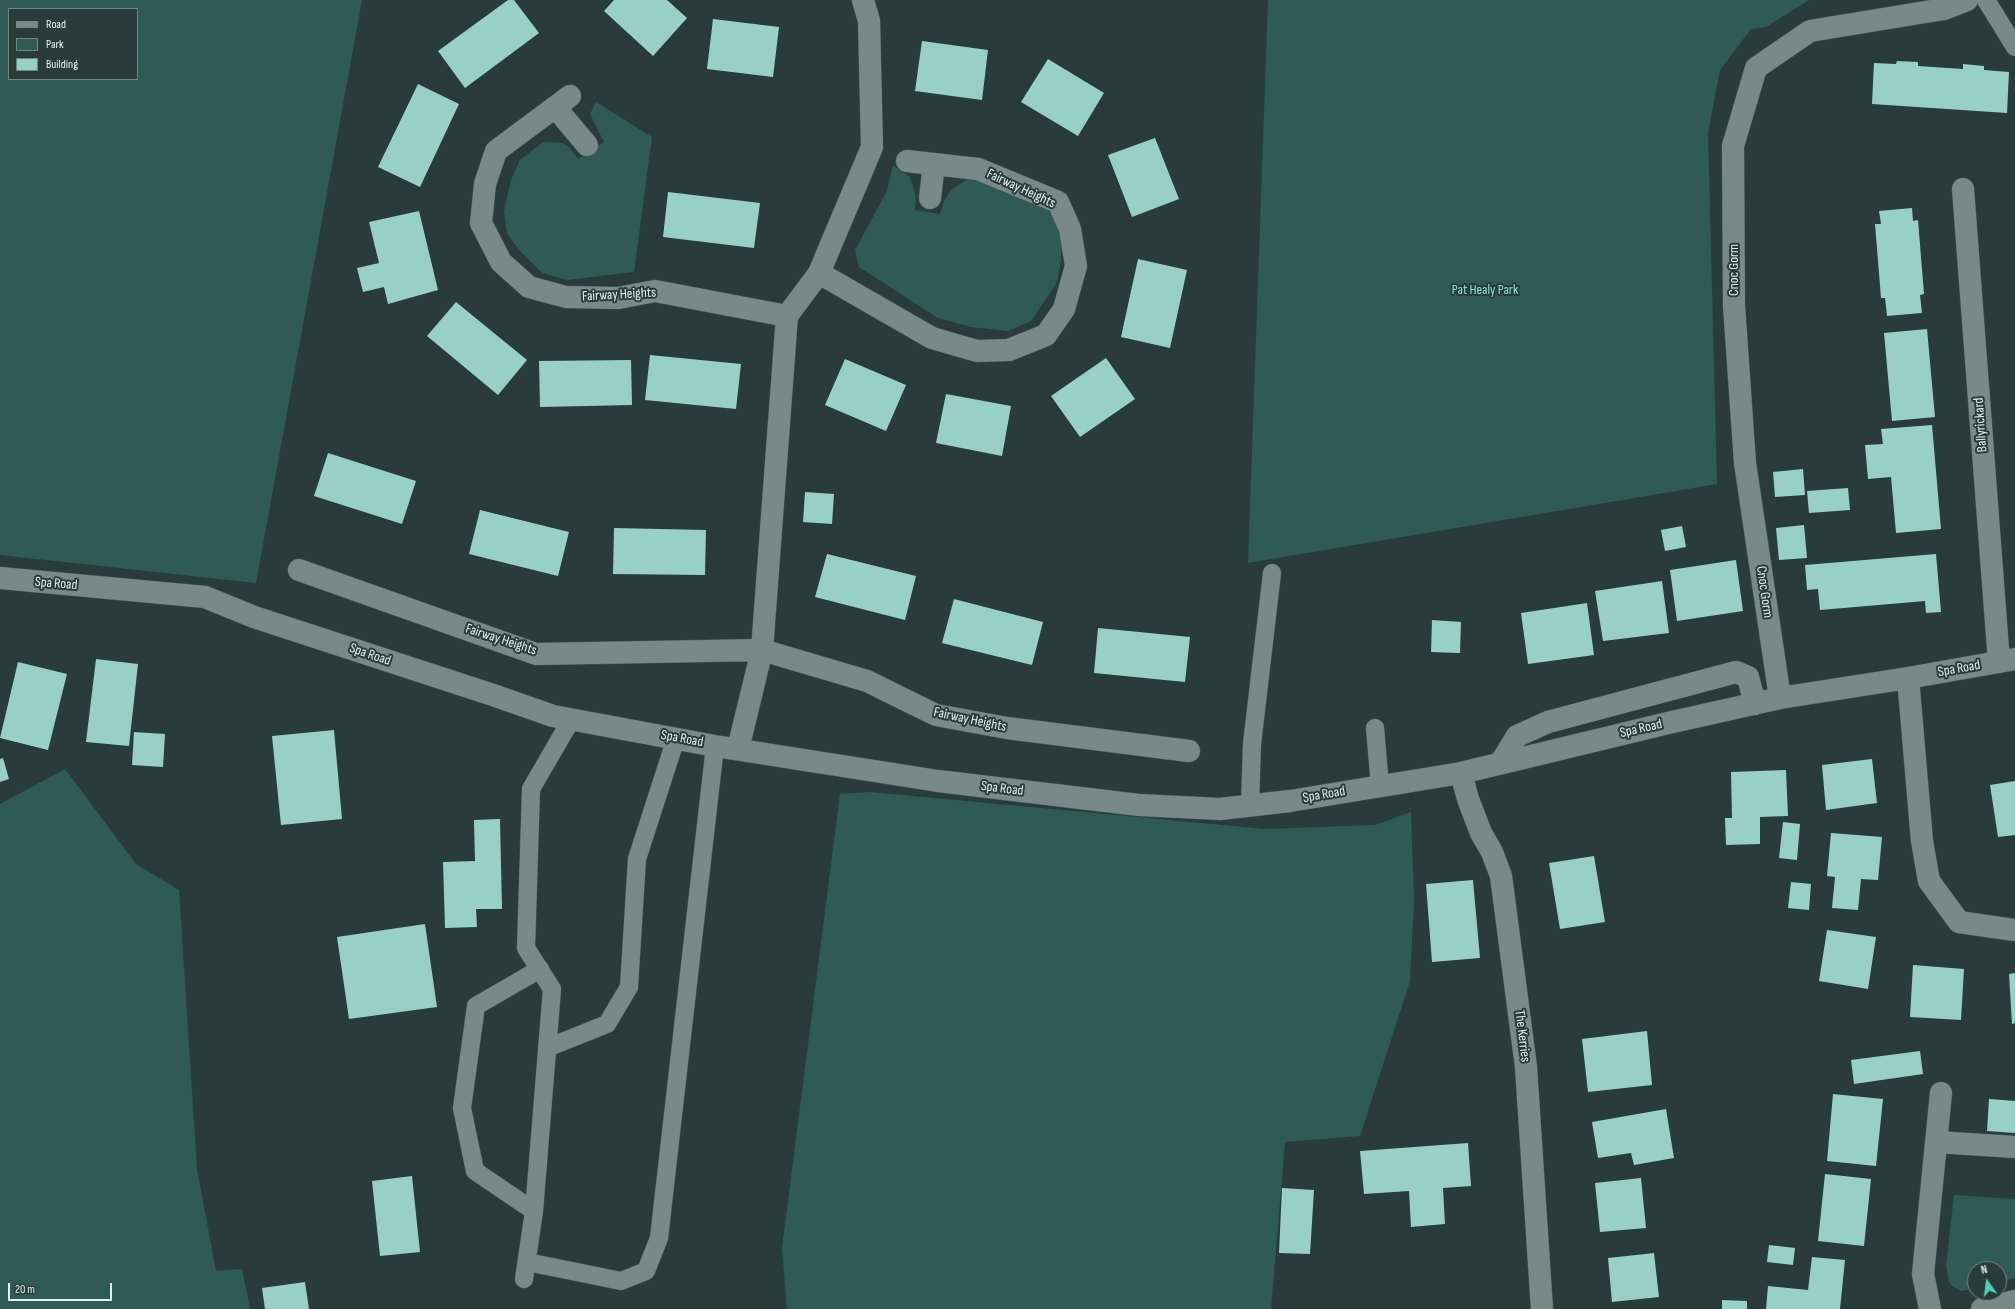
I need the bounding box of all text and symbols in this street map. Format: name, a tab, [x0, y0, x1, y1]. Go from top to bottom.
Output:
legend	[8, 8, 138, 80]
text: Road	[46, 17, 66, 32]
text: Park	[46, 37, 64, 52]
text: Building	[46, 57, 78, 72]
street label: Fairway Heights	[984, 166, 1058, 212]
street label: Cnoc Gorm	[1726, 244, 1742, 296]
park label: Pat Healy Park	[1452, 282, 1518, 298]
street label: Fairway Heights	[582, 285, 656, 305]
street label: Ballyrickard	[1971, 397, 1991, 453]
street label: Cnoc Gorm	[1752, 565, 1776, 619]
street label: Spa Road	[34, 574, 78, 594]
street label: Fairway Heights	[463, 621, 539, 659]
street label: Spa Road	[347, 640, 393, 670]
street label: Spa Road	[1937, 657, 1981, 681]
street label: Fairway Heights	[932, 704, 1008, 736]
street label: Spa Road	[1618, 716, 1664, 742]
street label: Spa Road	[660, 727, 704, 751]
street label: Spa Road	[980, 778, 1024, 800]
street label: Spa Road	[1302, 783, 1346, 807]
street label: The Kerries	[1510, 1009, 1534, 1063]
north arrow	[1967, 1261, 2007, 1301]
text: N	[1980, 1263, 1989, 1277]
scale bar	[10, 1275, 114, 1301]
text: 20 m	[15, 1282, 35, 1297]

